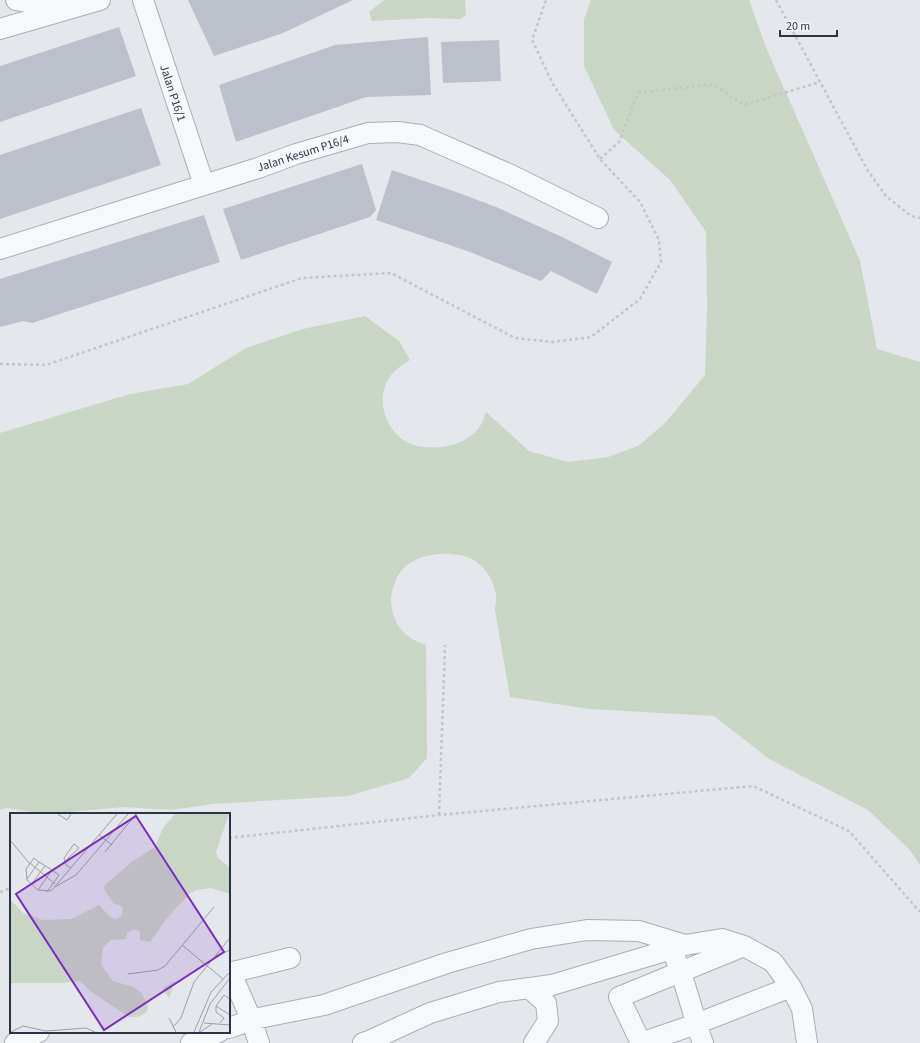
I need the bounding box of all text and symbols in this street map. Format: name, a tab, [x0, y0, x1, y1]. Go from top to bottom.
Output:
scale bar	[780, 12, 837, 38]
text: 20 m	[786, 18, 810, 35]
street label: Jalan P16/1	[155, 63, 190, 124]
street label: Jalan Kesum P16/4	[255, 131, 351, 176]
inset map	[10, 813, 230, 1033]

